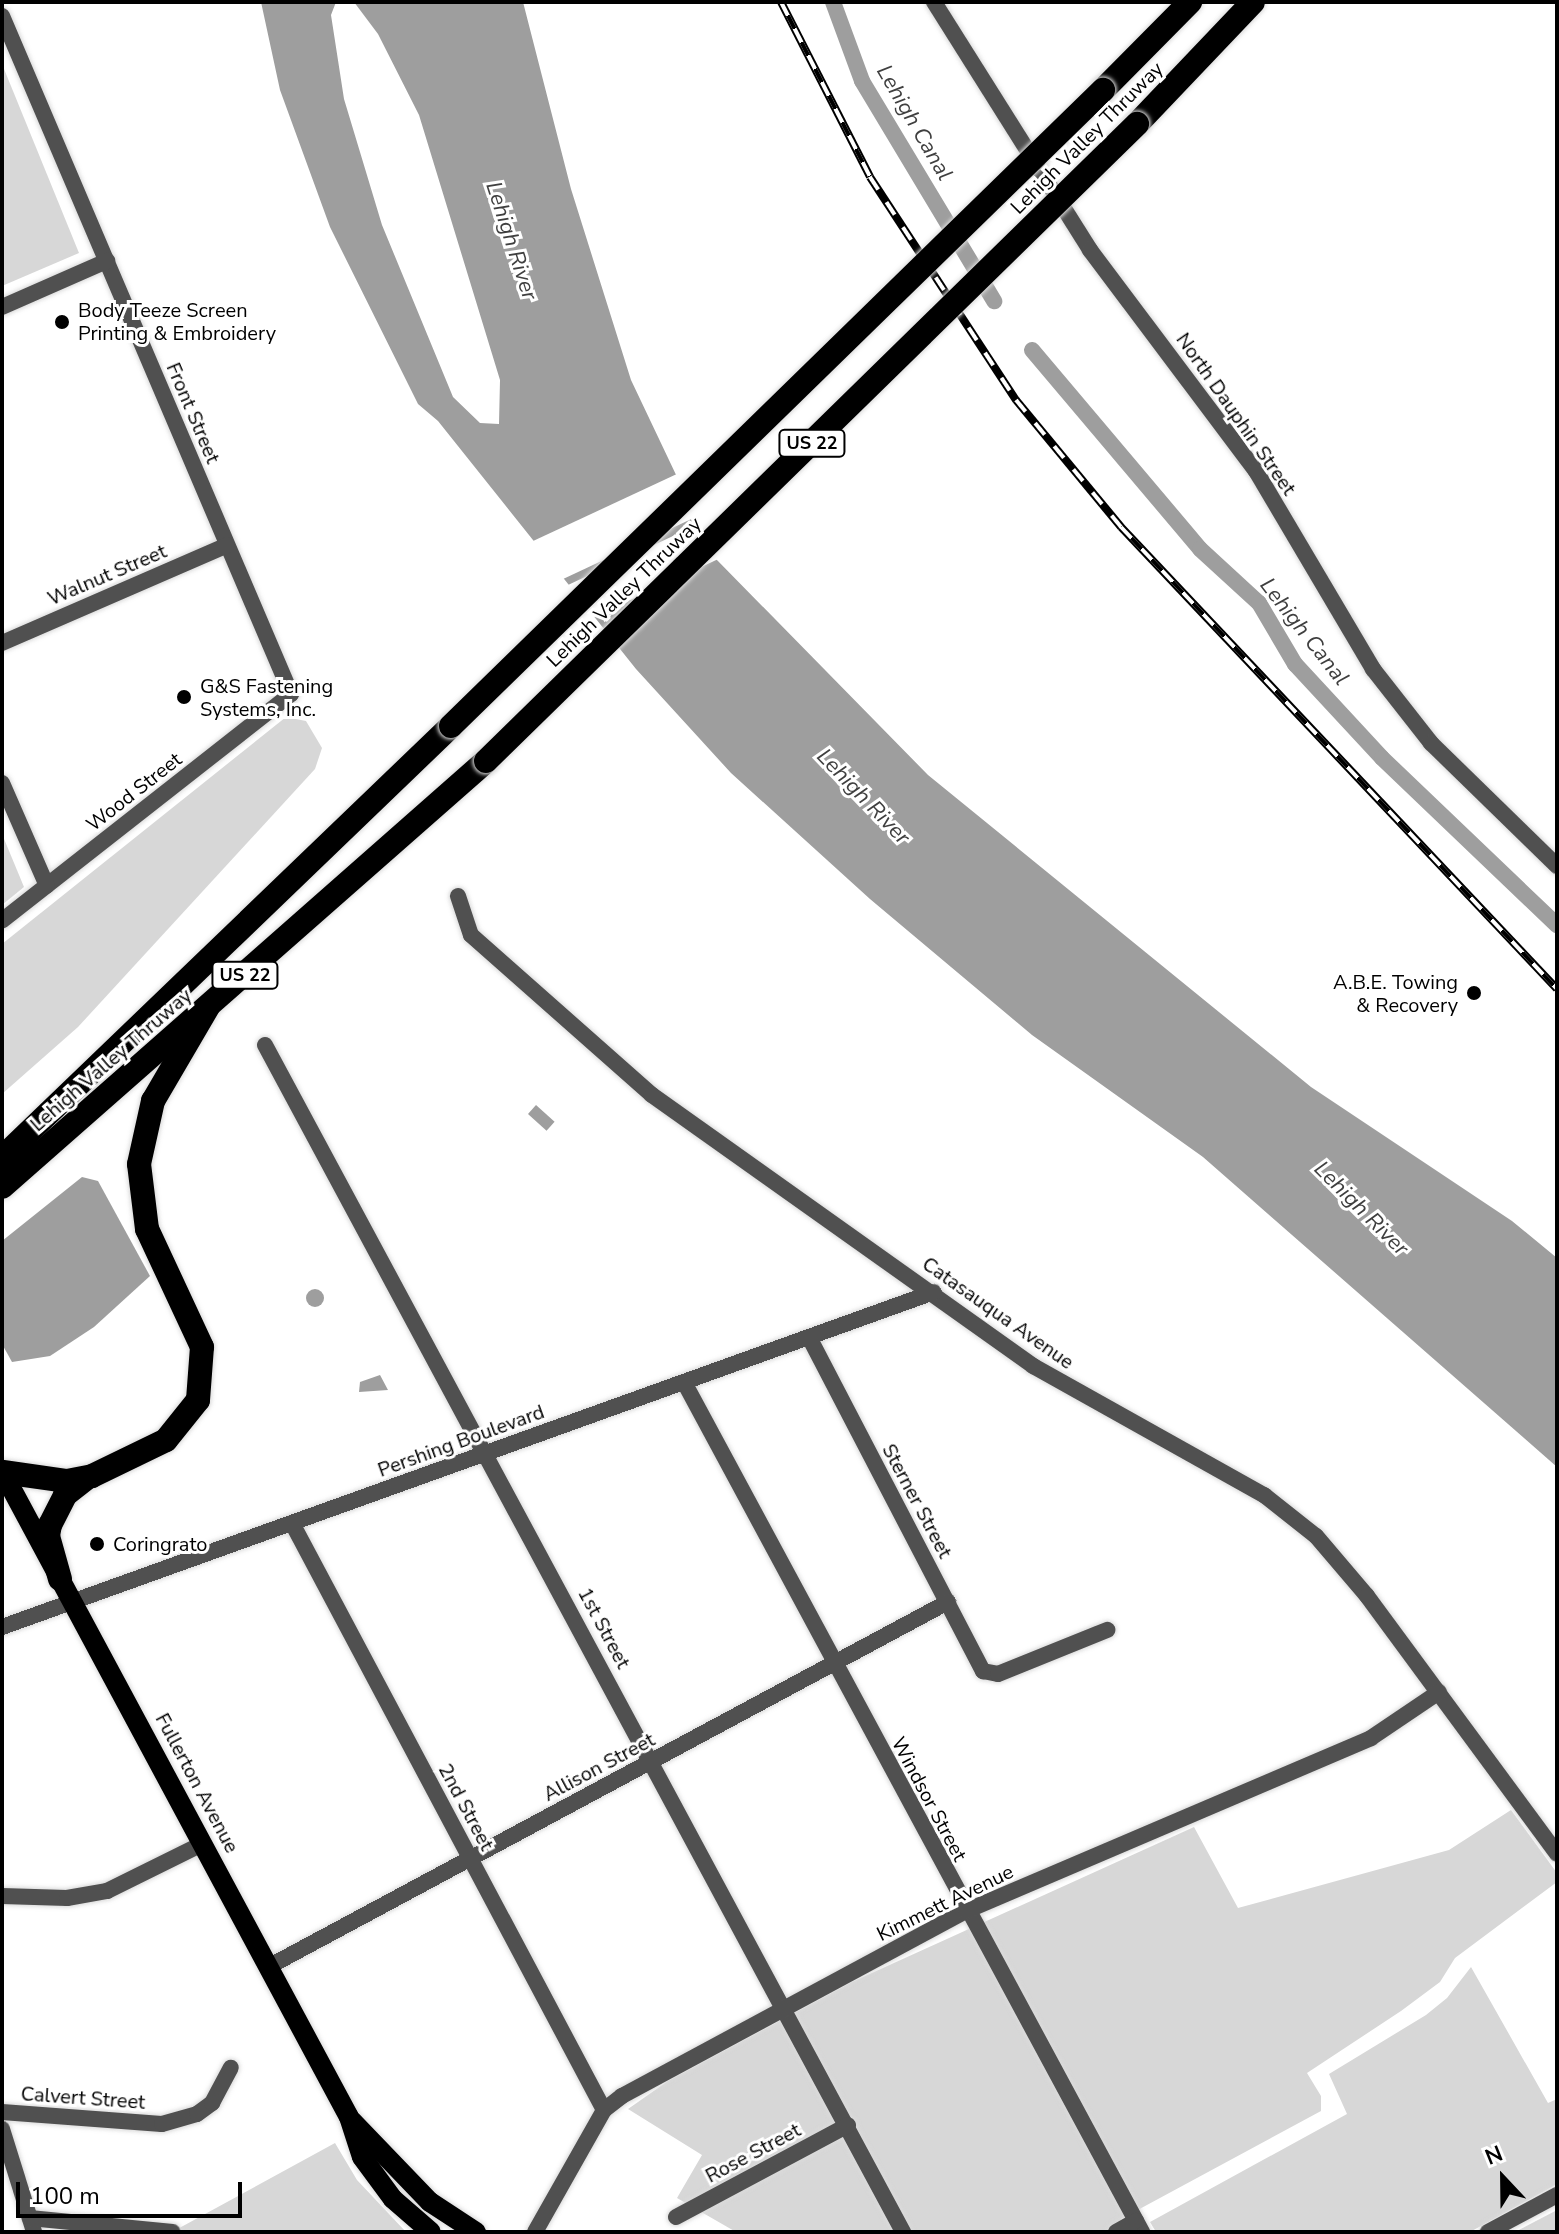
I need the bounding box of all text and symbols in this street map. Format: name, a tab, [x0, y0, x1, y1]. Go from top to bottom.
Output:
street label: Lehigh Valley Thruway	[1006, 57, 1168, 219]
water label: Lehigh Canal	[870, 61, 958, 185]
water label: Lehigh River	[479, 179, 543, 303]
place label: Body Teeze Screen Printing & Embroidery	[78, 298, 276, 345]
marker: Body Teeze Screen Printing & Embroidery	[53, 313, 71, 331]
street label: North Dauphin Street	[1171, 328, 1301, 500]
street label: Front Street	[161, 359, 225, 467]
road number: US 22	[778, 429, 846, 457]
street label: Lehigh Valley Thruway	[542, 512, 706, 672]
street label: Walnut Street	[44, 539, 170, 611]
water label: Lehigh Canal	[1254, 573, 1354, 691]
place label: G&S Fastening Systems, Inc.	[200, 674, 333, 721]
marker: G&S Fastening Systems, Inc.	[175, 688, 193, 706]
water label: Lehigh River	[811, 744, 915, 850]
street label: Wood Street	[82, 747, 186, 837]
road number: US 22	[211, 961, 279, 989]
place label: A.B.E. Towing & Recovery	[1333, 970, 1458, 1017]
street label: Lehigh Valley Thruway	[26, 983, 196, 1137]
marker: A.B.E. Towing & Recovery	[1465, 984, 1483, 1002]
water label: Lehigh River	[1308, 1156, 1414, 1262]
street label: Catasauqua Avenue	[918, 1252, 1078, 1374]
street label: Pershing Boulevard	[375, 1400, 547, 1482]
street label: Sterner Street	[877, 1440, 957, 1562]
place label: Coringrato	[113, 1532, 207, 1556]
marker: Coringrato	[88, 1535, 106, 1553]
street label: 1st Street	[573, 1583, 635, 1673]
street label: Fullerton Avenue	[150, 1709, 244, 1857]
street label: Allison Street	[539, 1728, 659, 1806]
street label: Windsor Street	[886, 1733, 972, 1865]
street label: 2nd Street	[433, 1760, 499, 1854]
street label: Kimmett Avenue	[873, 1860, 1017, 1946]
street label: Calvert Street	[20, 2082, 146, 2114]
street label: Rose Street	[701, 2118, 805, 2188]
north arrow	[1463, 2138, 1543, 2218]
text: N	[1481, 2139, 1507, 2173]
scale bar	[20, 2166, 246, 2216]
text: 100 m	[30, 2180, 100, 2212]

